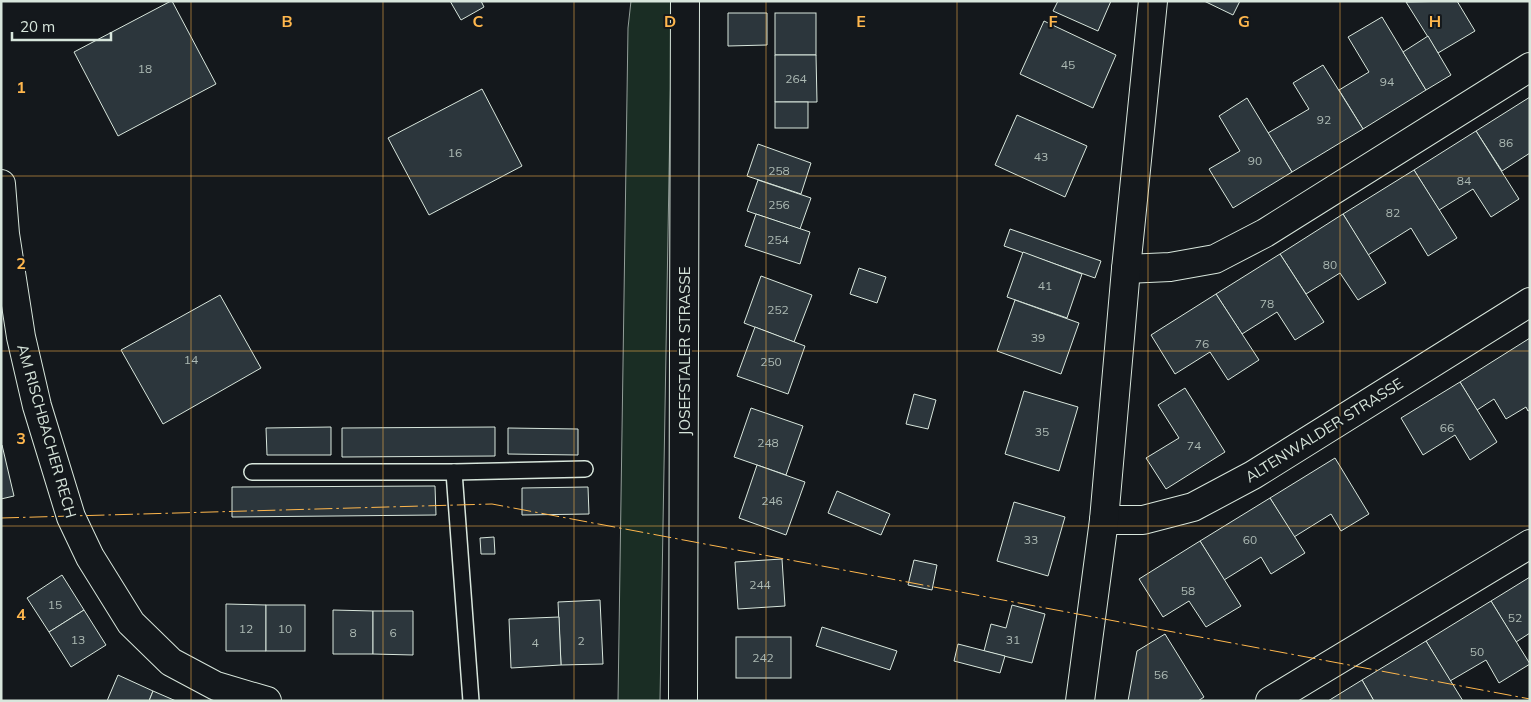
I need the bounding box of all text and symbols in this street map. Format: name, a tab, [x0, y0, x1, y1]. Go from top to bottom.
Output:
scale bar	[12, 10, 111, 42]
text: B	[281, 11, 293, 31]
text: C	[473, 11, 484, 31]
text: D	[664, 11, 676, 31]
text: E	[856, 11, 866, 31]
text: F	[1048, 11, 1058, 31]
text: G	[1238, 11, 1250, 31]
text: H	[1429, 11, 1441, 31]
text: 20 m	[20, 17, 55, 36]
house number: 45	[1061, 57, 1075, 72]
house number: 18	[138, 61, 152, 76]
house number: 264	[785, 71, 807, 86]
house number: 94	[1380, 74, 1394, 89]
text: 1	[16, 77, 26, 97]
house number: 92	[1317, 112, 1331, 127]
house number: 86	[1499, 135, 1513, 150]
house number: 16	[448, 145, 462, 160]
house number: 43	[1034, 149, 1048, 164]
house number: 90	[1248, 153, 1262, 168]
house number: 258	[768, 163, 790, 178]
house number: 84	[1457, 173, 1471, 188]
house number: 256	[768, 197, 790, 212]
house number: 82	[1386, 205, 1400, 220]
house number: 254	[767, 232, 789, 247]
text: 2	[16, 253, 26, 273]
house number: 80	[1323, 257, 1337, 272]
street label: JOSEFSTALER STRASSE	[675, 266, 694, 435]
house number: 41	[1038, 278, 1052, 293]
house number: 78	[1260, 296, 1274, 311]
house number: 252	[767, 302, 789, 317]
house number: 39	[1031, 330, 1045, 345]
house number: 76	[1195, 336, 1209, 351]
street label: AM RISCHBACHER RECH	[13, 342, 81, 520]
house number: 14	[184, 352, 198, 367]
house number: 250	[760, 354, 782, 369]
street label: ALTENWALDER STRASSE	[1242, 373, 1407, 486]
house number: 66	[1440, 420, 1454, 435]
house number: 35	[1035, 424, 1049, 439]
text: 3	[16, 428, 26, 448]
house number: 248	[757, 435, 779, 450]
house number: 74	[1187, 438, 1201, 453]
house number: 246	[761, 493, 783, 508]
house number: 33	[1024, 532, 1038, 547]
house number: 60	[1243, 532, 1257, 547]
house number: 244	[749, 577, 771, 592]
house number: 58	[1181, 583, 1195, 598]
house number: 15	[48, 597, 62, 612]
text: 4	[16, 604, 26, 624]
house number: 52	[1508, 610, 1522, 625]
house number: 12	[239, 621, 253, 636]
house number: 10	[278, 621, 292, 636]
house number: 8	[349, 625, 357, 640]
house number: 6	[389, 625, 397, 640]
house number: 13	[71, 632, 85, 647]
house number: 31	[1006, 632, 1020, 647]
house number: 2	[577, 633, 585, 648]
house number: 4	[531, 635, 539, 650]
house number: 50	[1470, 644, 1484, 659]
house number: 242	[752, 650, 774, 665]
house number: 56	[1154, 667, 1168, 682]

